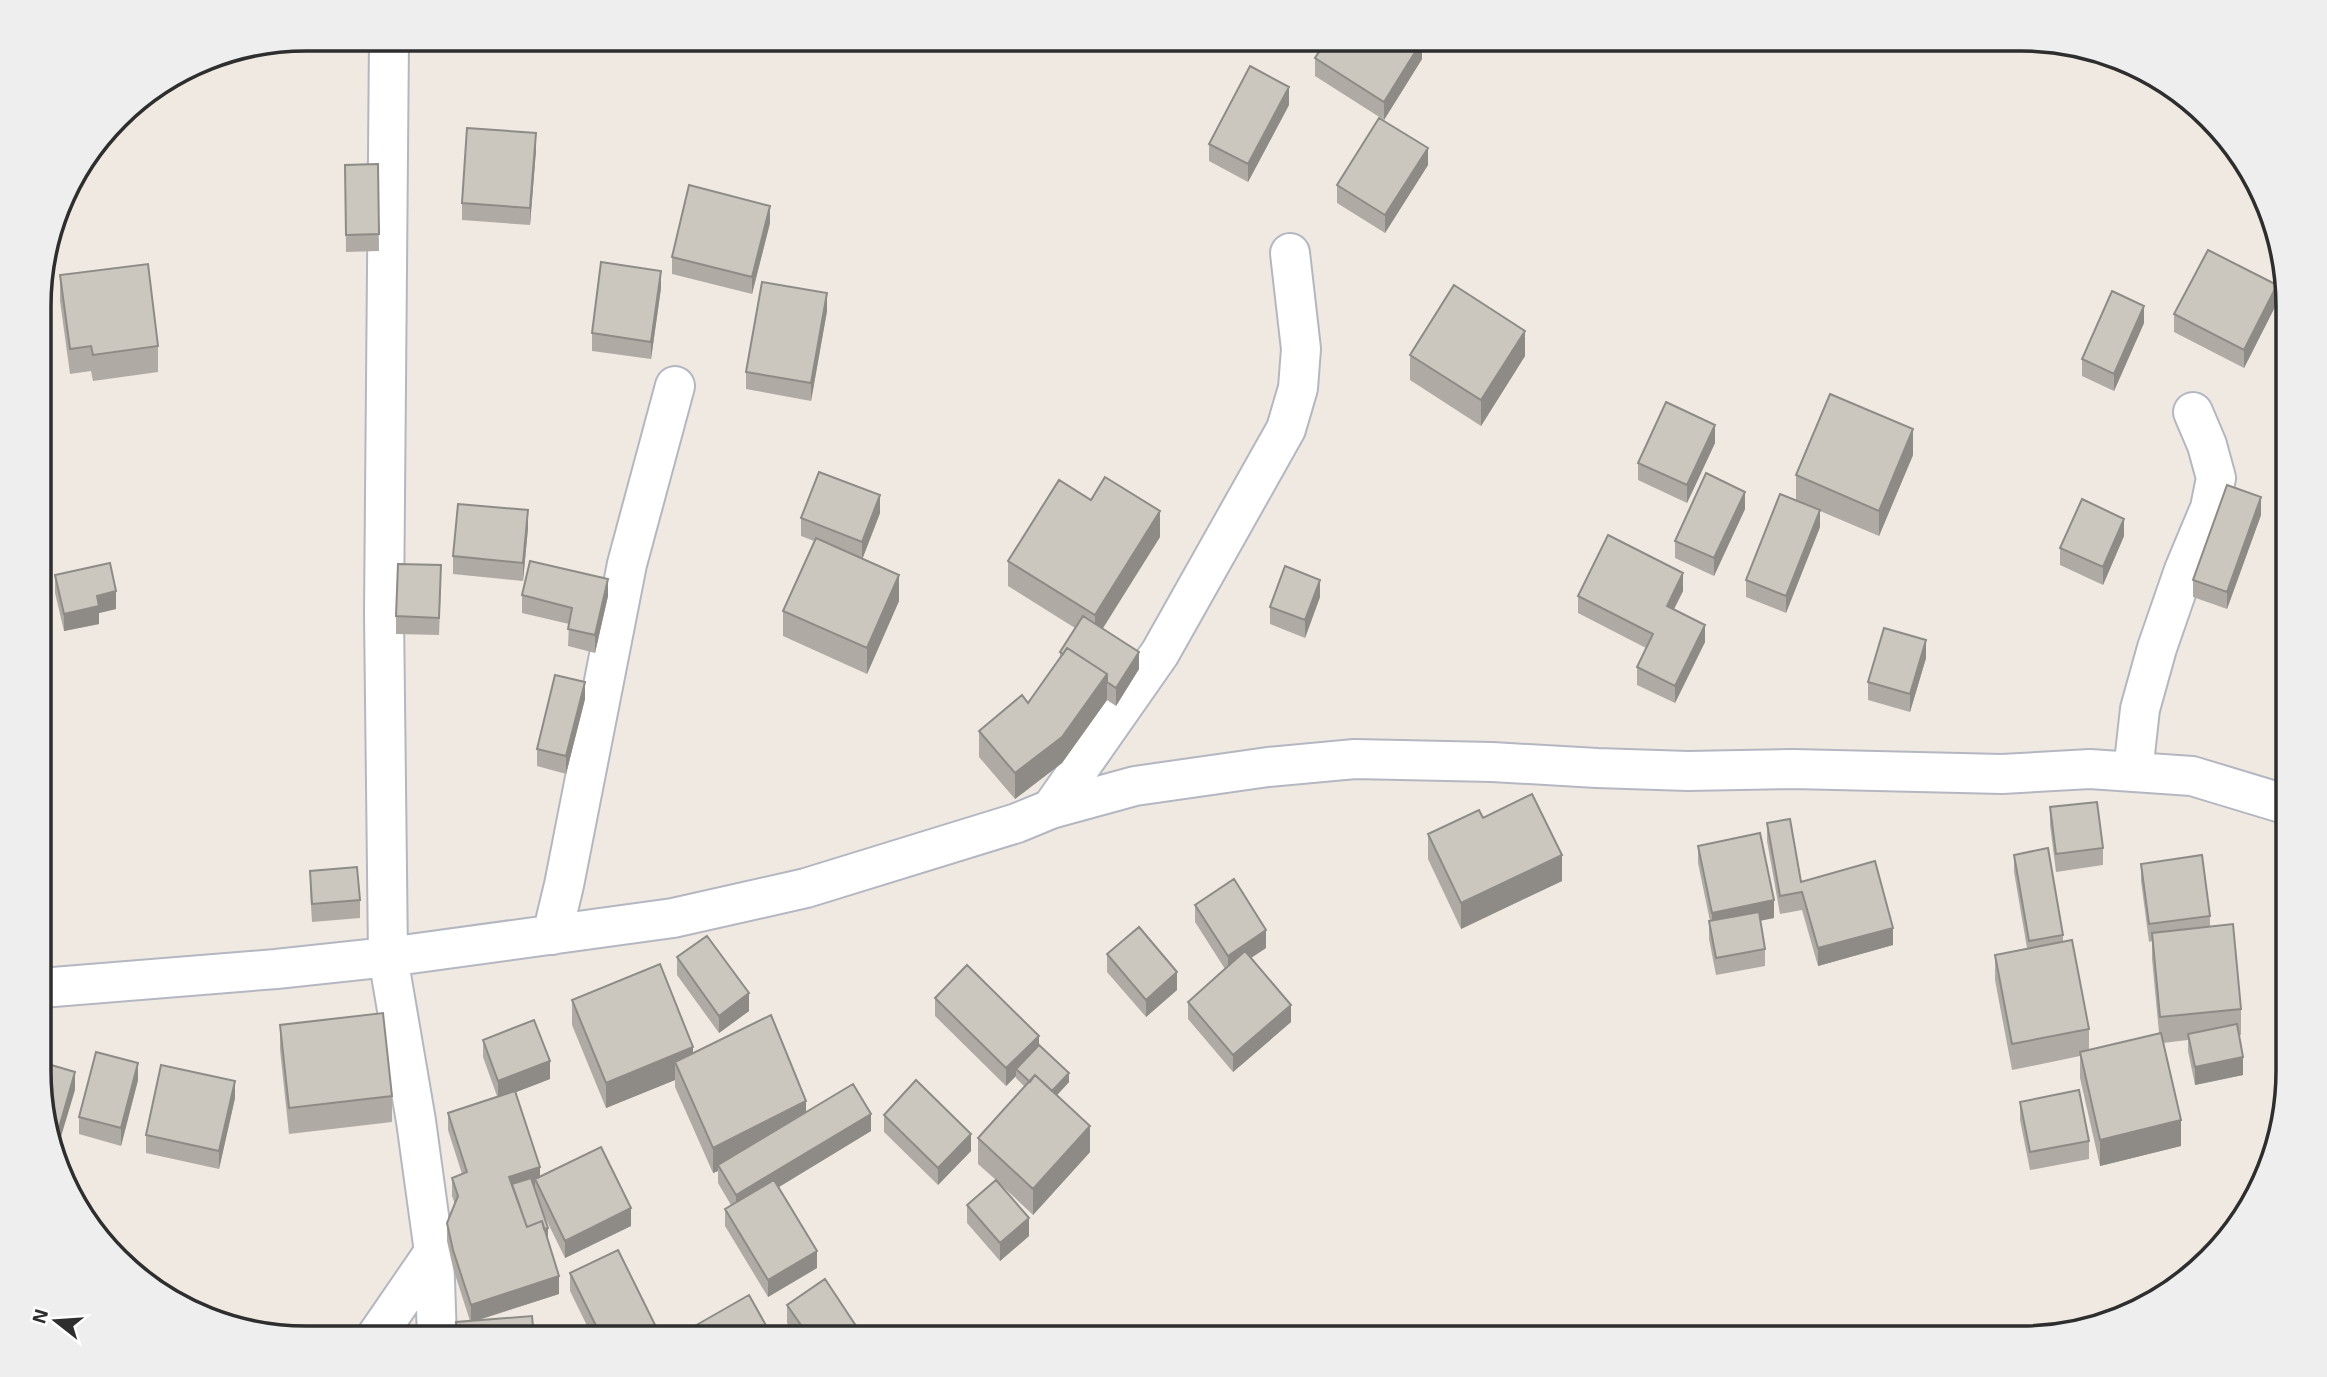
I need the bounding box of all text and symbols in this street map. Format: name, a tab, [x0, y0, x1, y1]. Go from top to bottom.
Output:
north arrow	[21, 1286, 91, 1356]
text: N	[26, 1306, 52, 1326]

